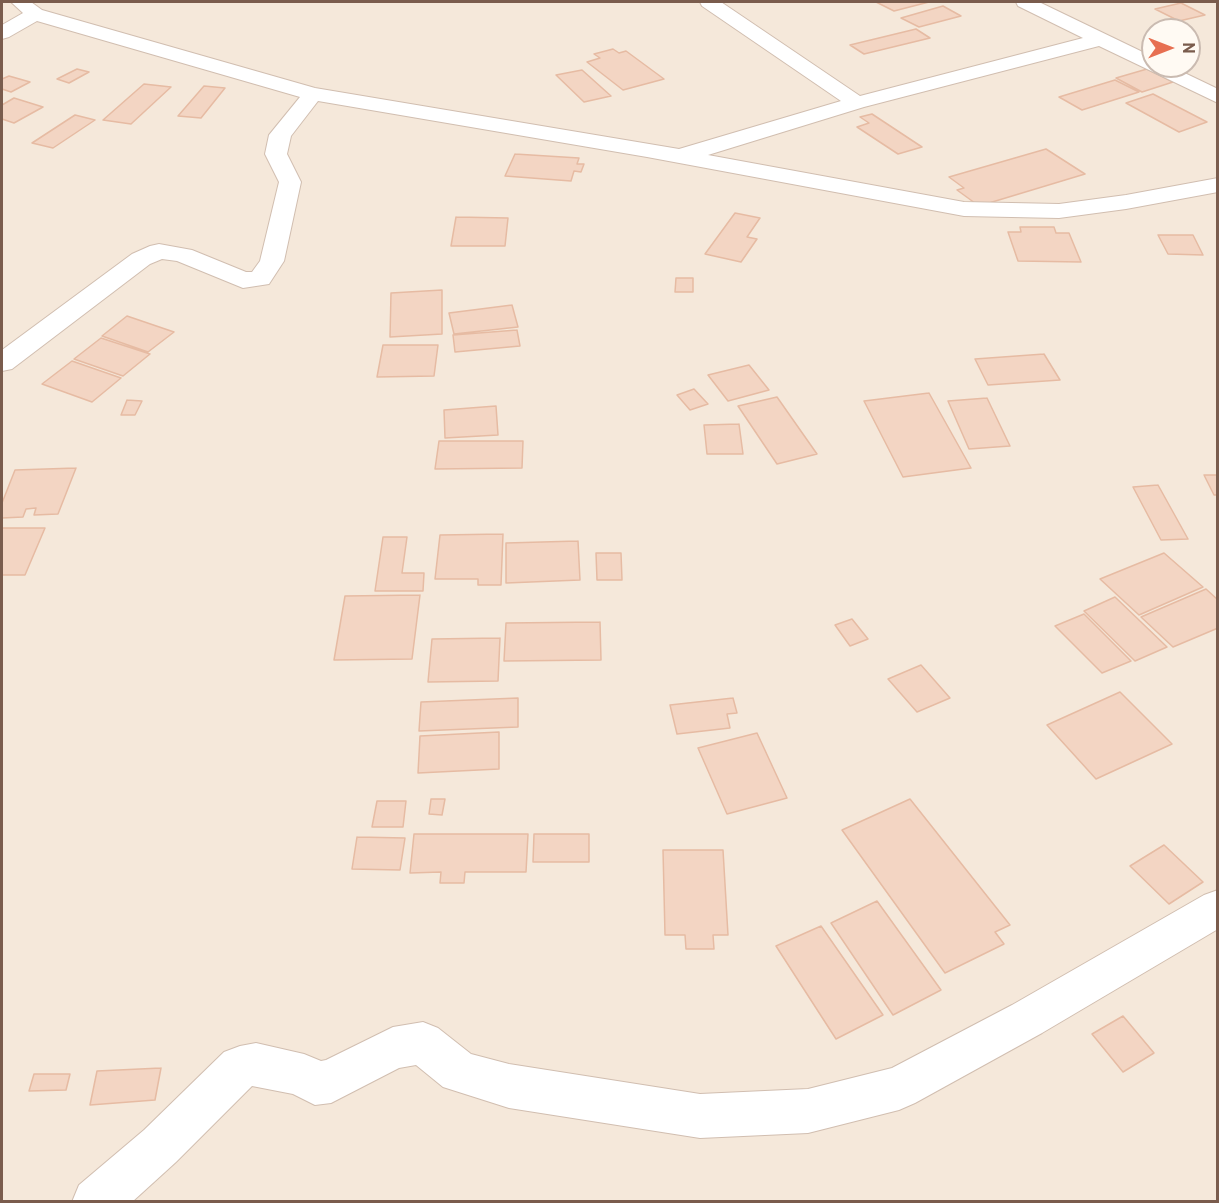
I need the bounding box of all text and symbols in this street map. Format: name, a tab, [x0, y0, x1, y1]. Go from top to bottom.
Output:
north arrow	[1141, 18, 1201, 78]
text: N	[1177, 42, 1197, 54]

